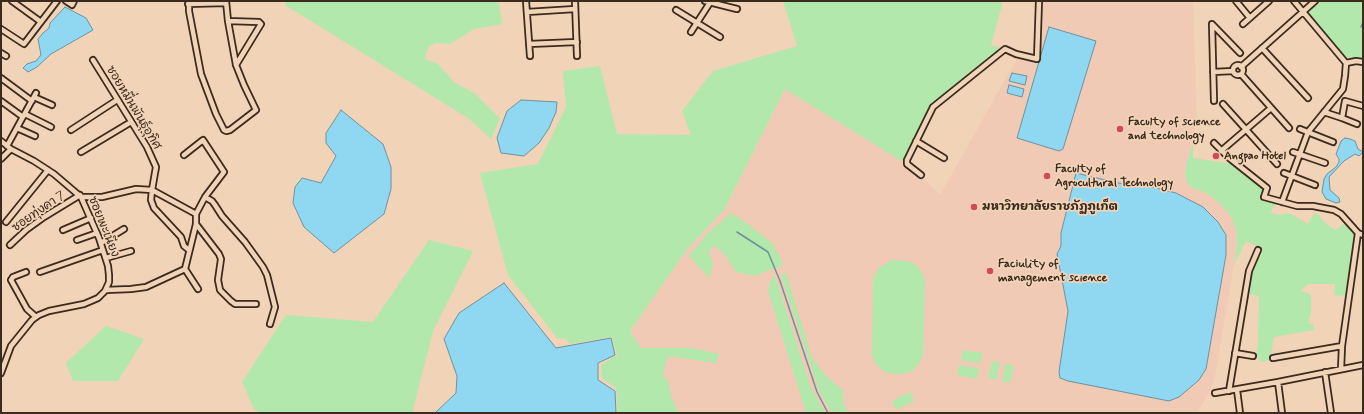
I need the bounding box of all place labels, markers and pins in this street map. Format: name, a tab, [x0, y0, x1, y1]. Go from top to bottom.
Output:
place label: Faculty of science and technology	[1128, 115, 1221, 143]
marker: Faculty of science and technology	[1115, 124, 1125, 134]
place label: Angpao Hotel	[1224, 149, 1286, 163]
marker: Angpao Hotel	[1211, 151, 1221, 161]
place label: Faculty of Agrocultural Technology	[1055, 162, 1173, 190]
marker: Faculty of Agrocultural Technology	[1042, 171, 1052, 181]
place label: มหาวิทยาลัยราชภัฏภูเก็ต	[982, 200, 1118, 214]
marker: มหาวิทยาลัยราชภัฏภูเก็ต	[969, 202, 979, 212]
place label: Faciulity of management science	[998, 257, 1107, 285]
marker: Faciulity of management science	[985, 266, 995, 276]

